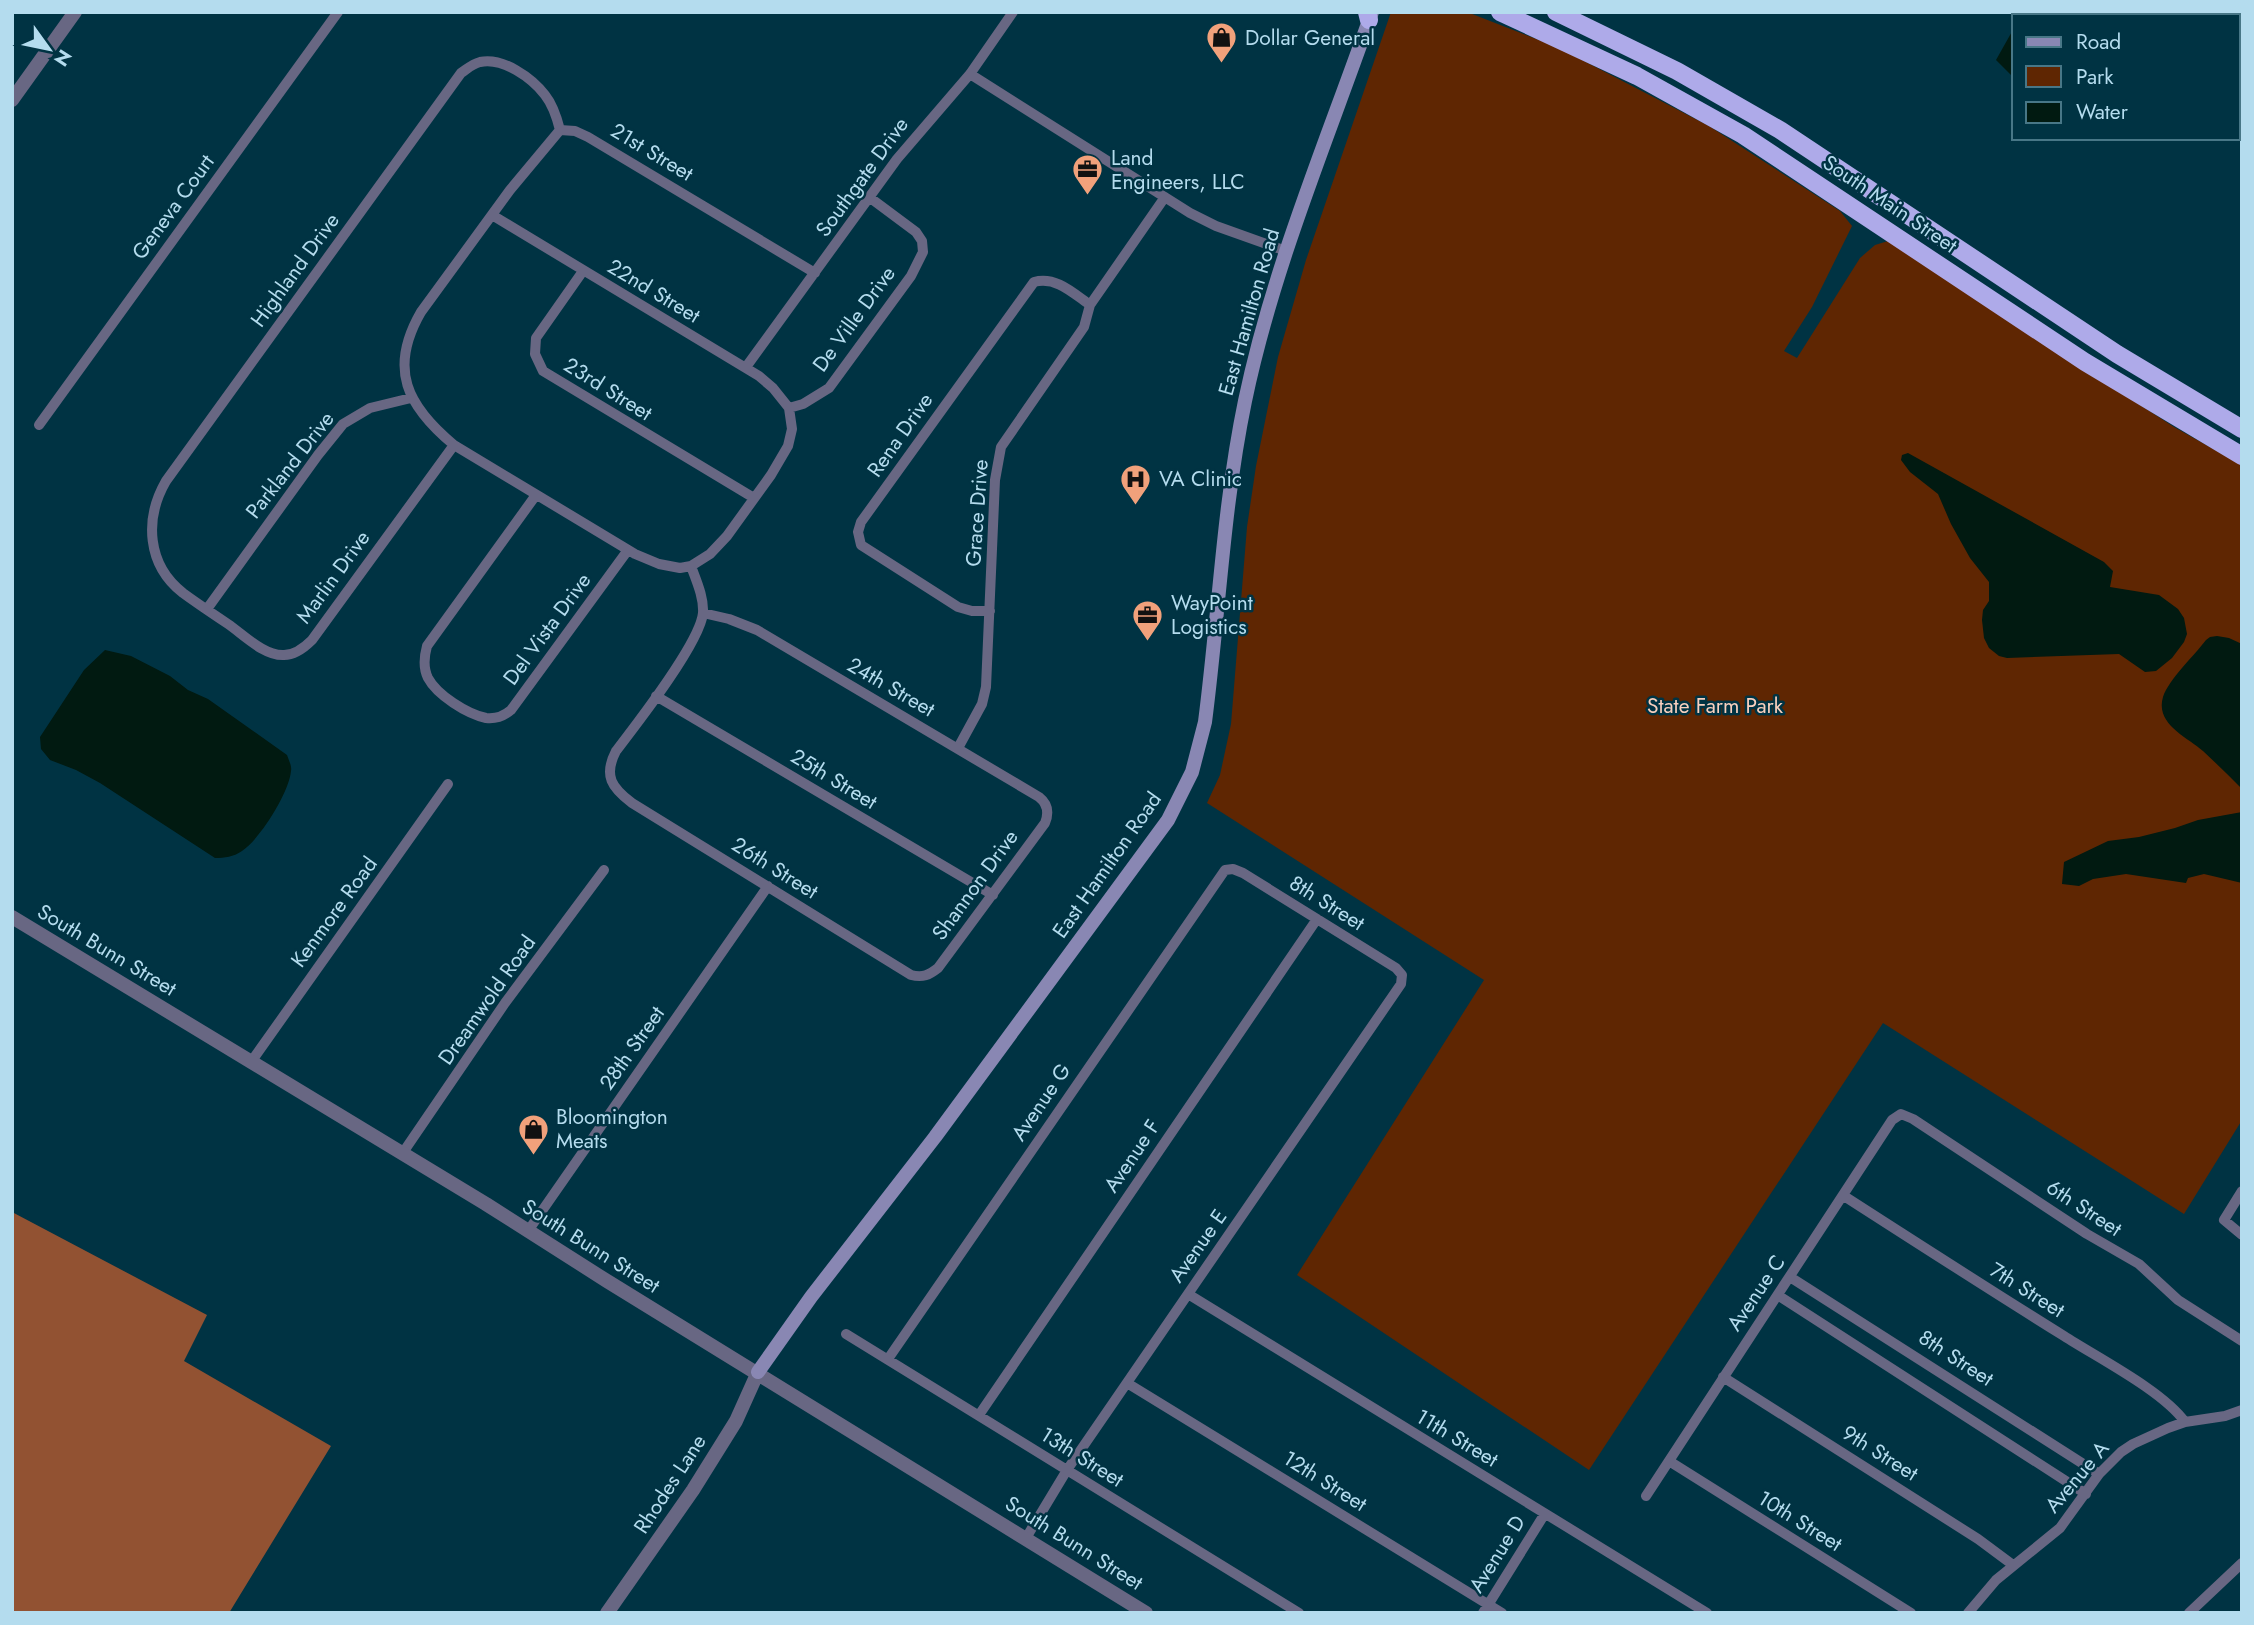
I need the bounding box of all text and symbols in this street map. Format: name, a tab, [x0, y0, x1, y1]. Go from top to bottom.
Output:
north arrow	[14, 14, 84, 84]
legend	[2012, 14, 2240, 140]
shop icon: Dollar General	[1205, 21, 1239, 65]
place label: Dollar General	[1245, 23, 1375, 53]
text: Road	[2076, 27, 2121, 57]
text: N	[47, 44, 78, 72]
text: Park	[2076, 62, 2114, 92]
text: Water	[2076, 97, 2129, 127]
street label: Southgate Drive	[808, 111, 916, 243]
street label: 21st Street	[605, 116, 699, 188]
place label: Land Engineers, LLC	[1111, 143, 1245, 197]
street label: Geneva Court	[125, 148, 221, 266]
street label: South Main Street	[1817, 148, 1963, 260]
office icon: Land Engineers, LLC	[1071, 153, 1105, 197]
street label: Highland Drive	[243, 207, 347, 333]
street label: East Hamilton Road	[1211, 225, 1287, 399]
street label: 22nd Street	[602, 252, 706, 330]
street label: De Ville Drive	[805, 260, 903, 378]
street label: 23rd Street	[558, 350, 658, 428]
street label: Rena Drive	[860, 387, 940, 483]
street label: Parkland Drive	[239, 405, 341, 525]
street label: Grace Drive	[958, 458, 996, 568]
hospital icon: VA Clinic	[1119, 462, 1153, 506]
place label: VA Clinic	[1159, 464, 1242, 494]
street label: Marlin Drive	[289, 524, 377, 630]
street label: Del Vista Drive	[496, 567, 598, 691]
place label: WayPoint Logistics	[1171, 588, 1253, 642]
office icon: WayPoint Logistics	[1131, 598, 1165, 642]
street label: 24th Street	[842, 650, 940, 724]
park label: State Farm Park	[1647, 691, 1784, 721]
street label: 25th Street	[785, 741, 883, 817]
street label: East Hamilton Road	[1045, 786, 1169, 944]
street label: Shannon Drive	[925, 823, 1025, 946]
street label: 26th Street	[726, 830, 824, 906]
street label: Kenmore Road	[284, 851, 384, 973]
street label: 8th Street	[1283, 868, 1371, 938]
street label: South Bunn Street	[32, 897, 182, 1003]
street label: Dreamwold Road	[431, 929, 543, 1071]
street label: 28th Street	[592, 1000, 672, 1096]
street label: Avenue G	[1004, 1057, 1078, 1147]
place label: Bloomington Meats	[556, 1102, 668, 1156]
shop icon: Bloomington Meats	[516, 1112, 550, 1156]
street label: Avenue F	[1097, 1114, 1167, 1198]
street label: 6th Street	[2040, 1172, 2128, 1244]
street label: South Bunn Street	[516, 1192, 666, 1300]
street label: Avenue E	[1162, 1203, 1234, 1289]
street label: Avenue C	[1719, 1249, 1793, 1337]
street label: 7th Street	[1984, 1255, 2070, 1325]
street label: 8th Street	[1913, 1323, 1999, 1393]
street label: 11th Street	[1410, 1402, 1504, 1474]
street label: 9th Street	[1836, 1418, 1924, 1488]
street label: 13th Street	[1034, 1420, 1130, 1494]
street label: Rhodes Lane	[627, 1428, 714, 1540]
street label: Avenue A	[2038, 1434, 2116, 1519]
street label: 12th Street	[1277, 1443, 1373, 1519]
street label: 10th Street	[1752, 1483, 1848, 1559]
street label: South Bunn Street	[999, 1489, 1149, 1597]
street label: Avenue D	[1461, 1510, 1533, 1598]

